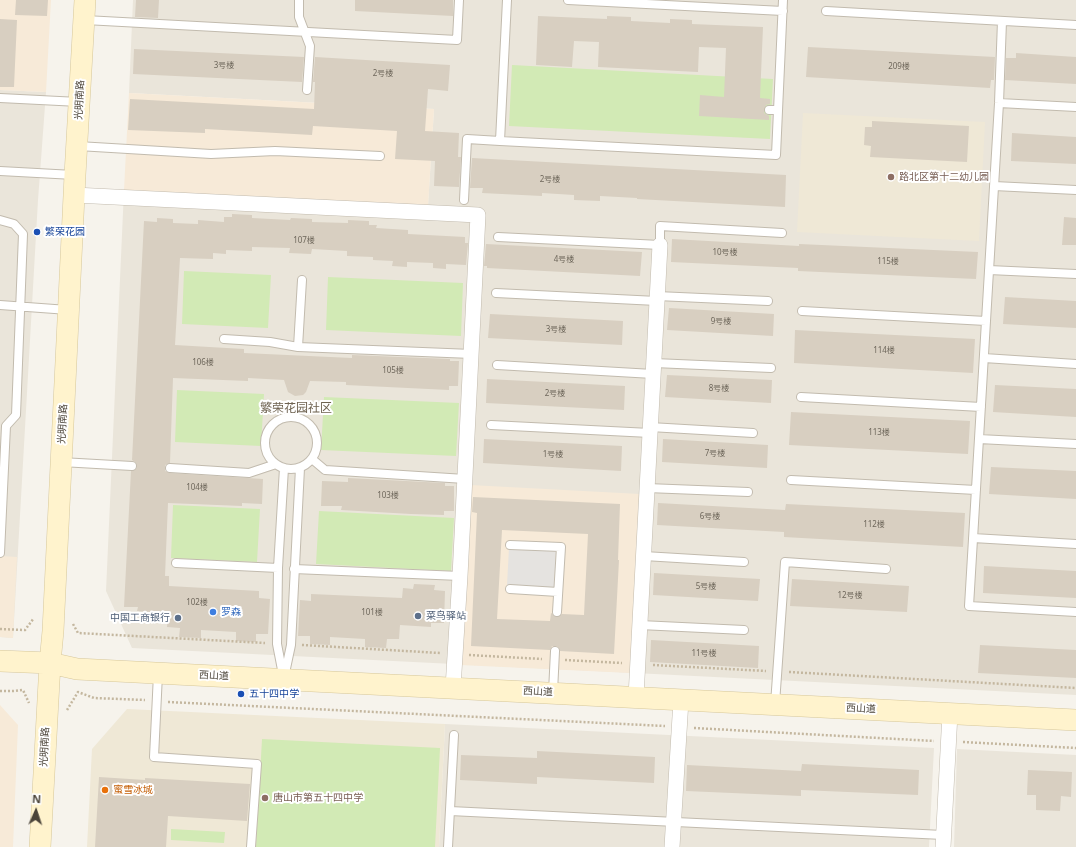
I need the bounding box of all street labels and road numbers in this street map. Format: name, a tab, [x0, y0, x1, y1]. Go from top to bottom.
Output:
street label: 光明南路	[73, 80, 87, 120]
street label: 光明南路	[56, 404, 70, 444]
street label: 西山道	[199, 669, 229, 683]
street label: 西山道	[523, 685, 553, 699]
street label: 西山道	[846, 702, 876, 716]
street label: 光明南路	[38, 727, 52, 767]

